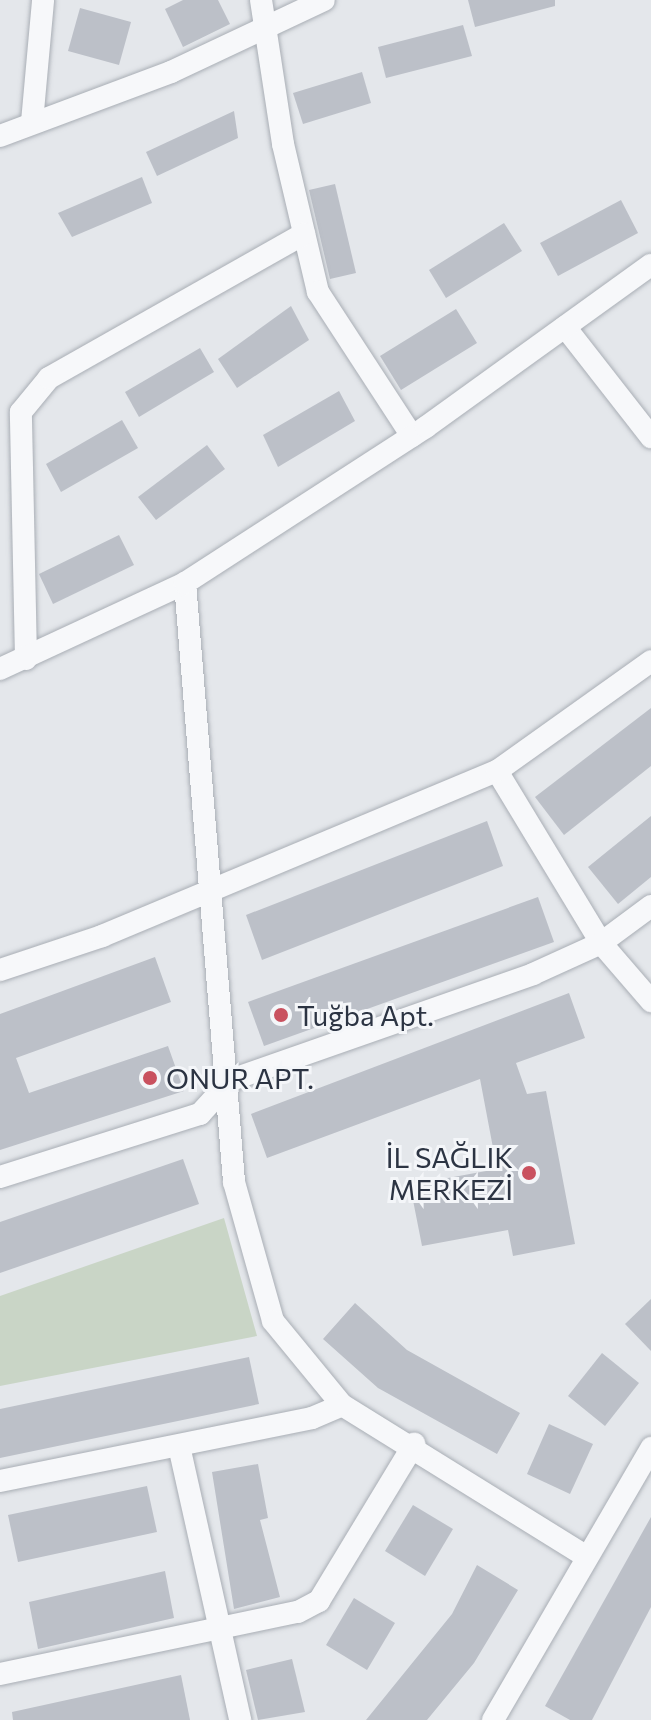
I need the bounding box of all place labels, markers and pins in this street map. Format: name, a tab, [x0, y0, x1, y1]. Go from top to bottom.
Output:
place label: Tuğba Apt.	[297, 998, 434, 1032]
marker: Tuğba Apt.	[272, 1006, 290, 1024]
place label: ONUR APT.	[166, 1061, 314, 1095]
marker: ONUR APT.	[141, 1069, 159, 1087]
place label: İL SAĞLIK MERKEZİ	[386, 1140, 513, 1206]
marker: İL SAĞLIK MERKEZİ	[520, 1164, 538, 1182]

